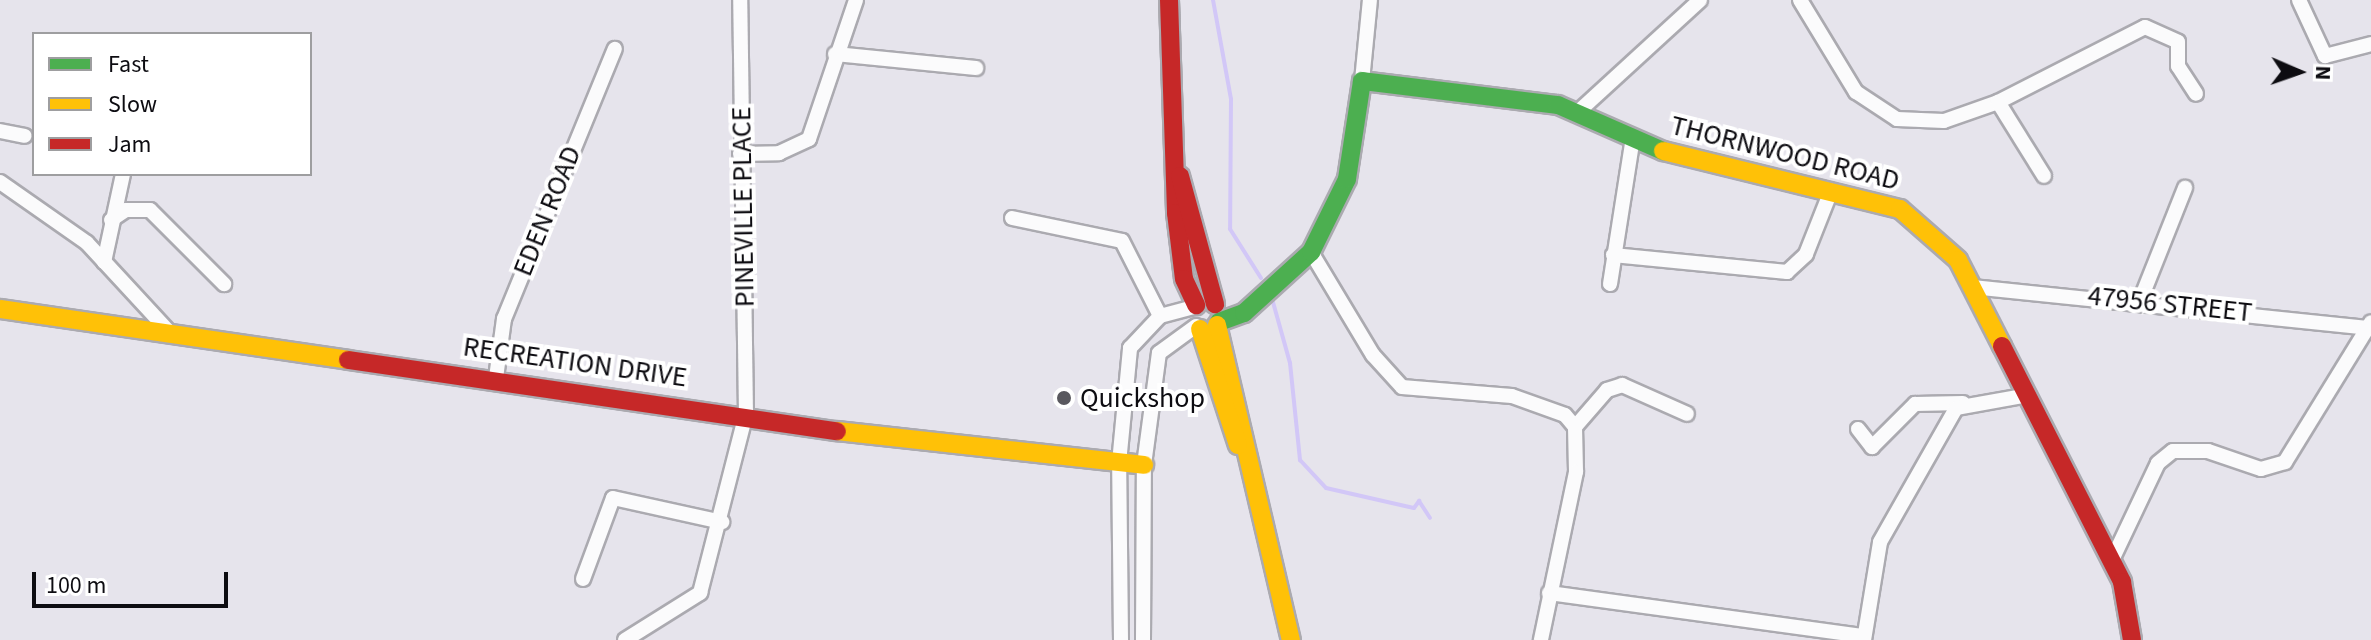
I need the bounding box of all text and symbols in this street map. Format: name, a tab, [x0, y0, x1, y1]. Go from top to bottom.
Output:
legend	[32, 32, 312, 176]
north arrow	[2259, 32, 2339, 112]
text: Fast	[108, 47, 149, 82]
text: N	[2307, 65, 2339, 81]
text: Slow	[108, 87, 157, 122]
street label: PINEVILLE PLACE	[724, 106, 762, 308]
street label: THORNWOOD ROAD	[1667, 108, 1903, 198]
text: Jam	[108, 127, 152, 162]
street label: EDEN ROAD	[506, 141, 588, 281]
street label: 47956 STREET	[2086, 279, 2254, 329]
street label: RECREATION DRIVE	[461, 330, 689, 394]
place label: Quickshop	[1080, 381, 1205, 415]
marker: Quickshop	[1055, 389, 1073, 407]
scale bar	[36, 556, 232, 606]
text: 100 m	[46, 568, 106, 603]

